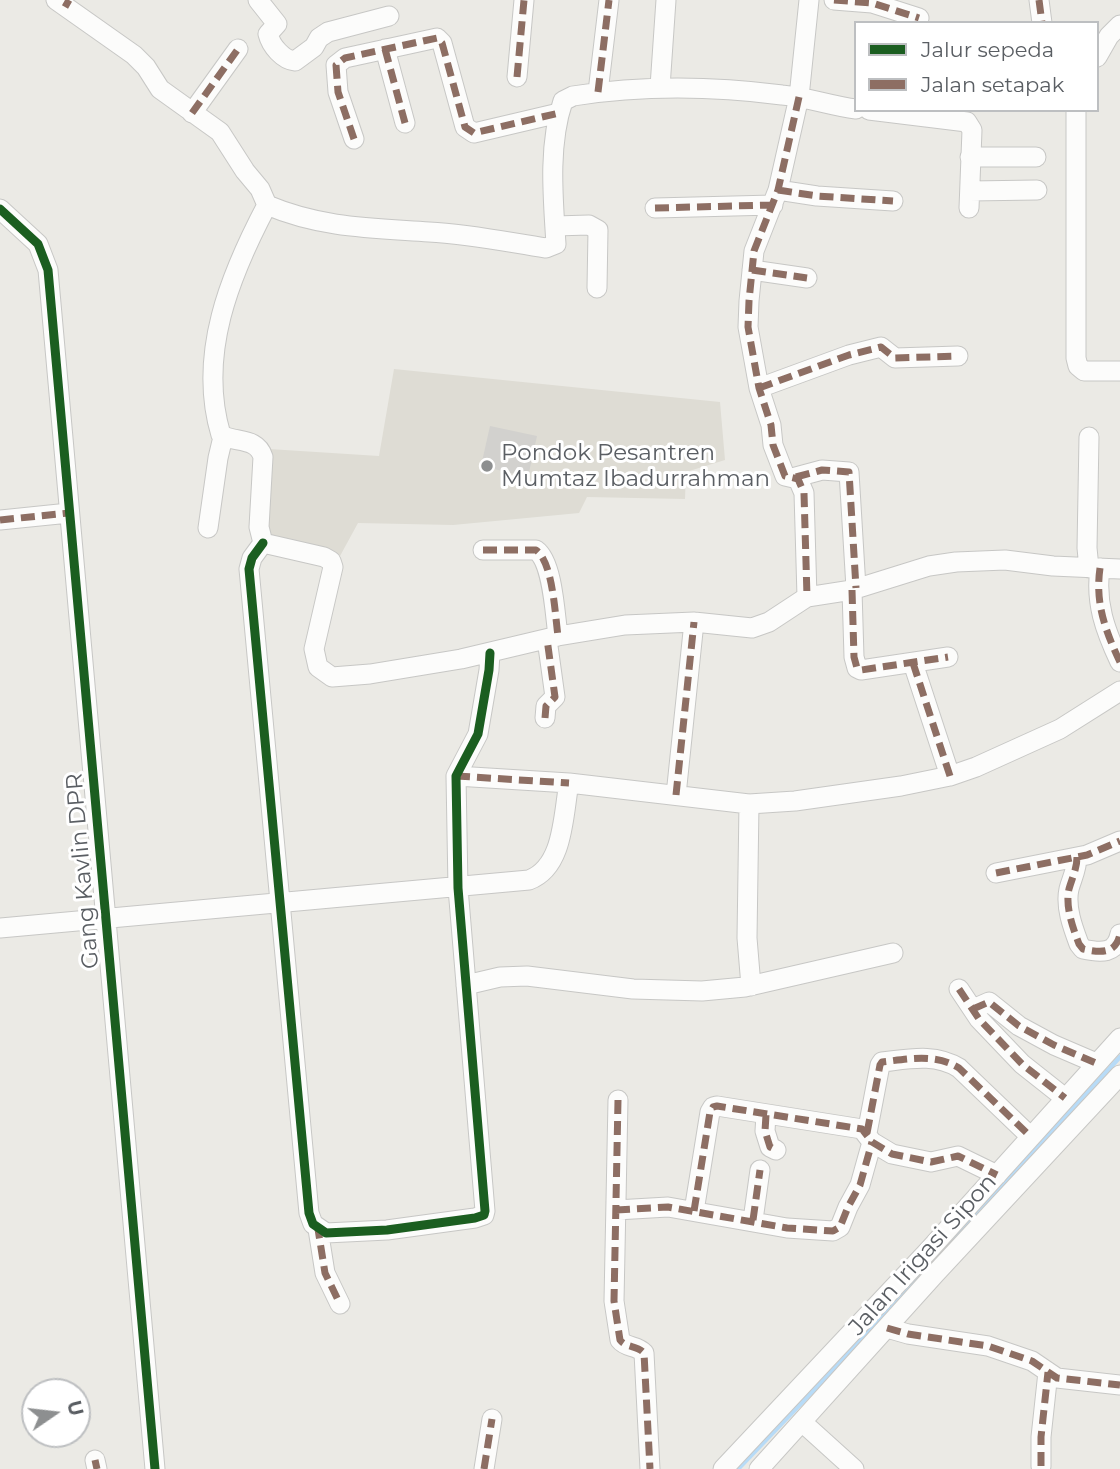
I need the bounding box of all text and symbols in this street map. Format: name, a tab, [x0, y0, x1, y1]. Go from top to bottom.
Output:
legend	[854, 21, 1099, 112]
text: Jalur sepeda	[921, 37, 1054, 62]
text: Jalan setapak	[921, 72, 1064, 97]
place label: Pondok Pesantren Mumtaz Ibadurrahman	[501, 439, 770, 493]
marker: Pondok Pesantren Mumtaz Ibadurrahman	[479, 458, 495, 474]
street label: Gang Kavlin DPR	[61, 772, 105, 970]
street label: Jalan Irigasi Sipon	[843, 1169, 1003, 1341]
north arrow	[21, 1378, 91, 1448]
text: U	[62, 1398, 88, 1418]

